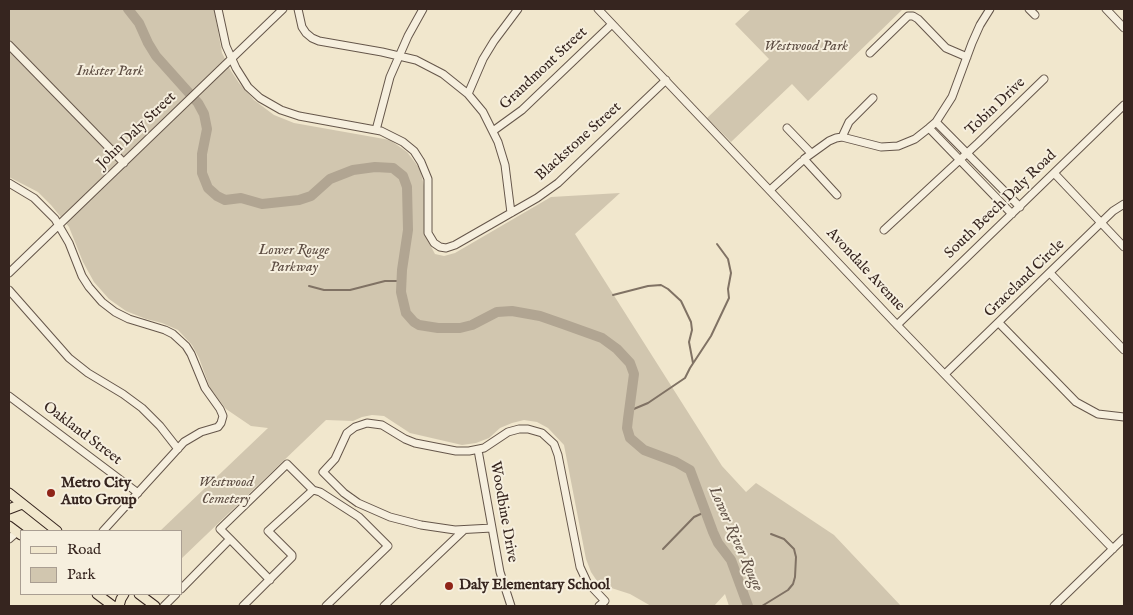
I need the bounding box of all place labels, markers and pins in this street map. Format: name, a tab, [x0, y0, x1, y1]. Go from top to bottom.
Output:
place label: Metro City Auto Group	[61, 475, 137, 510]
marker: Metro City Auto Group	[45, 487, 57, 499]
place label: Daly Elementary School	[459, 577, 610, 595]
marker: Daly Elementary School	[443, 580, 455, 592]

